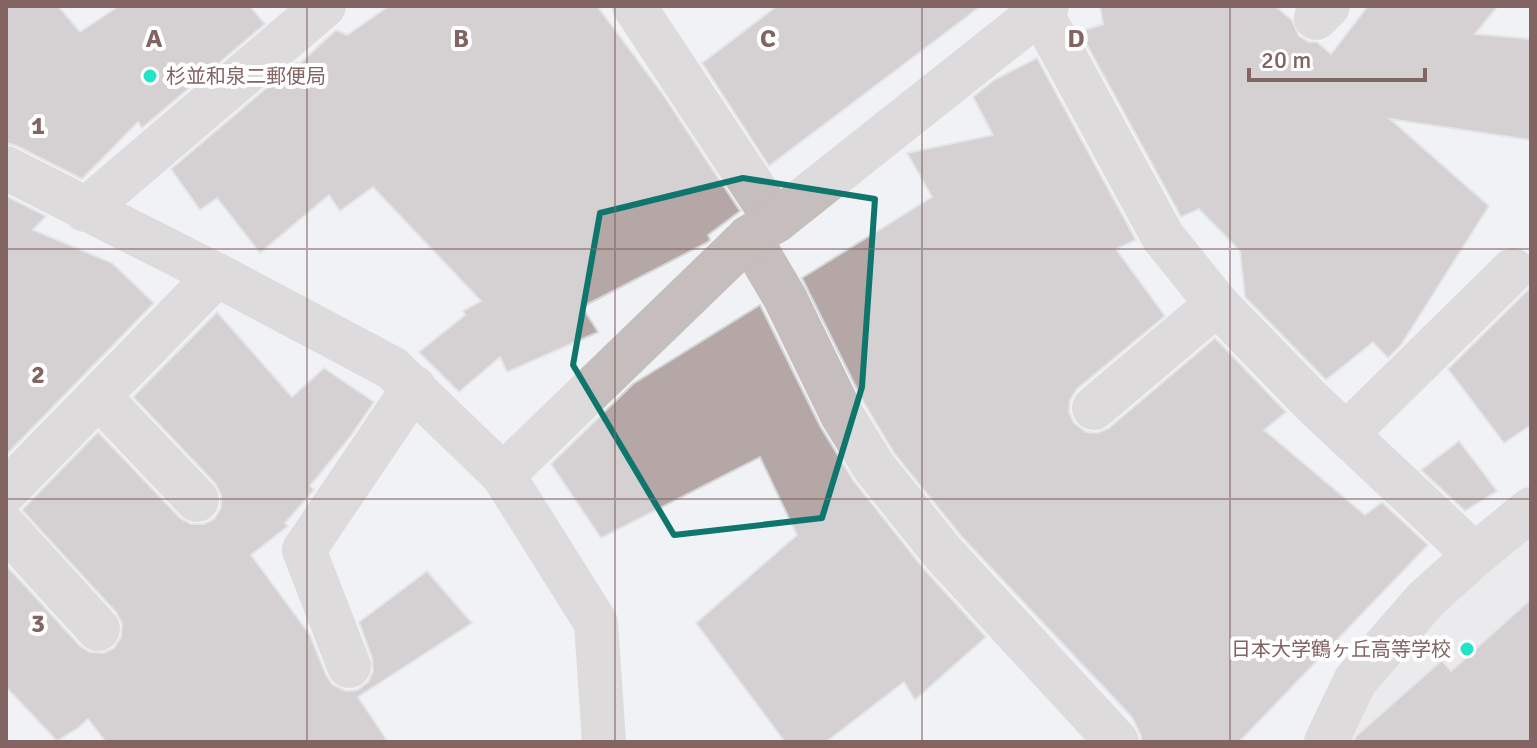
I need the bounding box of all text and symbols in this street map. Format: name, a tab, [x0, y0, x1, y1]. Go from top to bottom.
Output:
text: A	[146, 23, 163, 55]
text: B	[453, 23, 469, 55]
text: C	[760, 23, 776, 55]
text: D	[1067, 23, 1085, 55]
scale bar	[1249, 32, 1425, 82]
text: 20 m	[1261, 45, 1311, 75]
place label: 杉並和泉二郵便局	[166, 64, 326, 89]
marker: 杉並和泉二郵便局	[141, 67, 159, 85]
text: 1	[31, 110, 45, 142]
text: 2	[31, 359, 45, 391]
text: 3	[31, 608, 45, 640]
place label: 日本大学鶴ヶ丘高等学校	[1231, 637, 1451, 662]
marker: 日本大学鶴ヶ丘高等学校	[1458, 640, 1476, 658]

